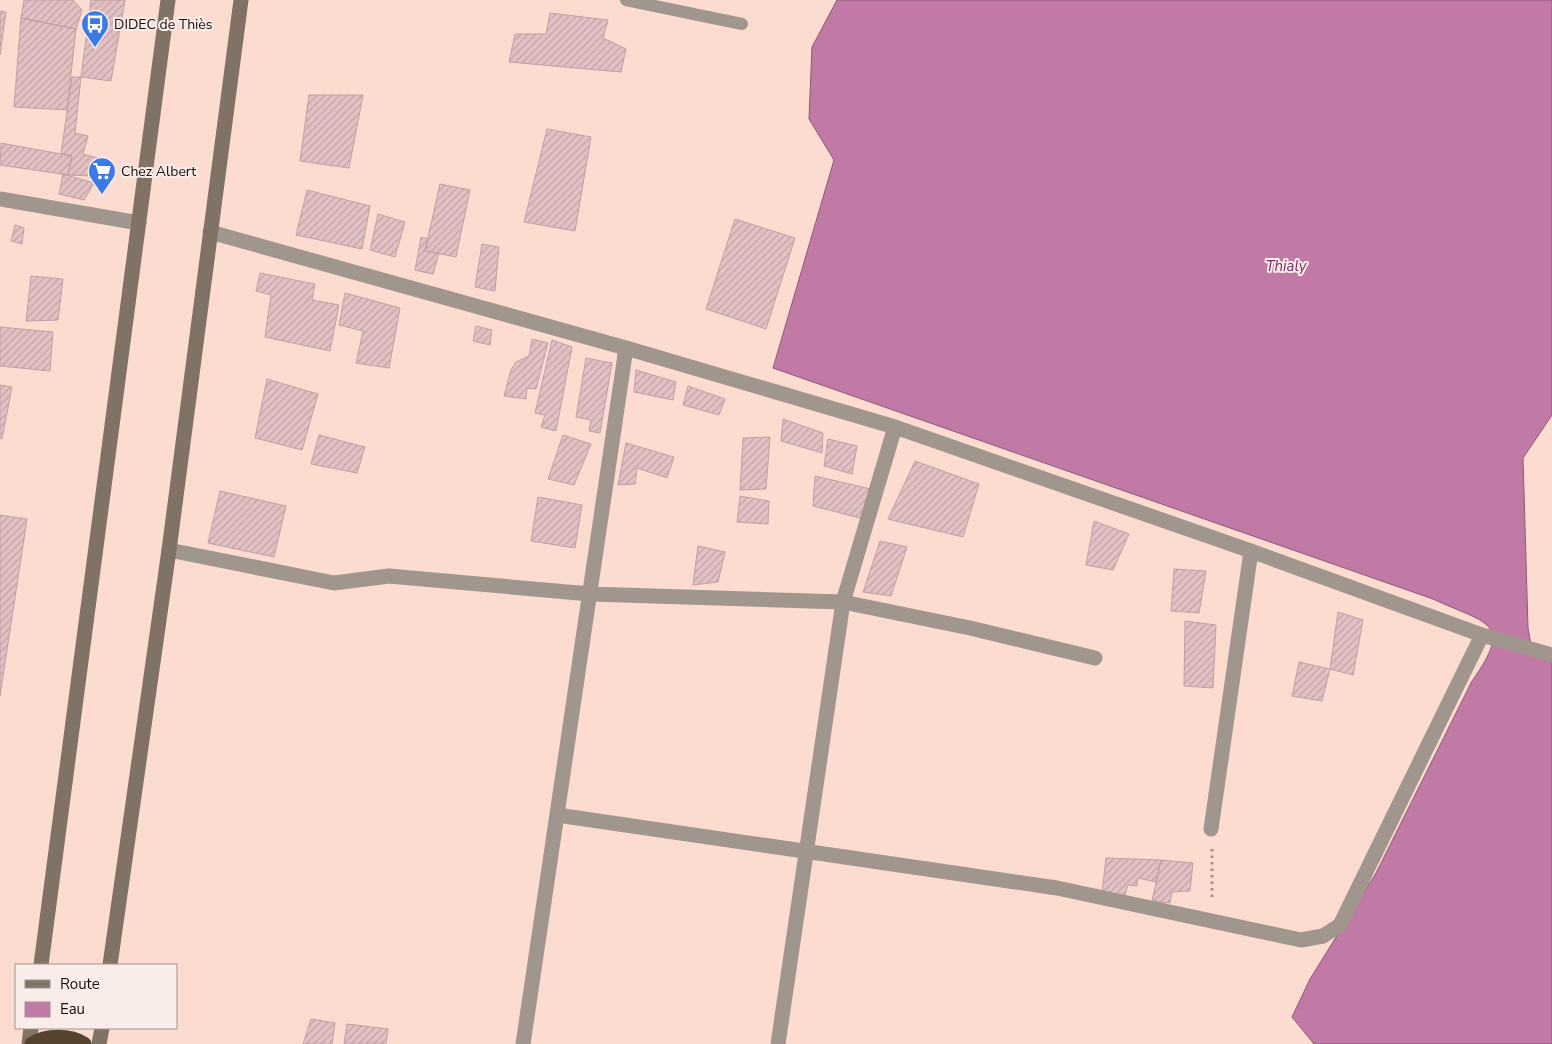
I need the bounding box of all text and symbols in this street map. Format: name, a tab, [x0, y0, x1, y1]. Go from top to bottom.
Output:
bus stop icon: DIDEC de Thiès	[80, 9, 110, 48]
place label: DIDEC de Thiès	[114, 15, 213, 34]
supermarket icon: Chez Albert	[87, 156, 117, 195]
place label: Chez Albert	[121, 162, 196, 181]
water label: Thialy	[1266, 256, 1308, 276]
legend	[15, 964, 178, 1029]
text: Route	[60, 974, 100, 994]
text: Eau	[60, 999, 85, 1019]

